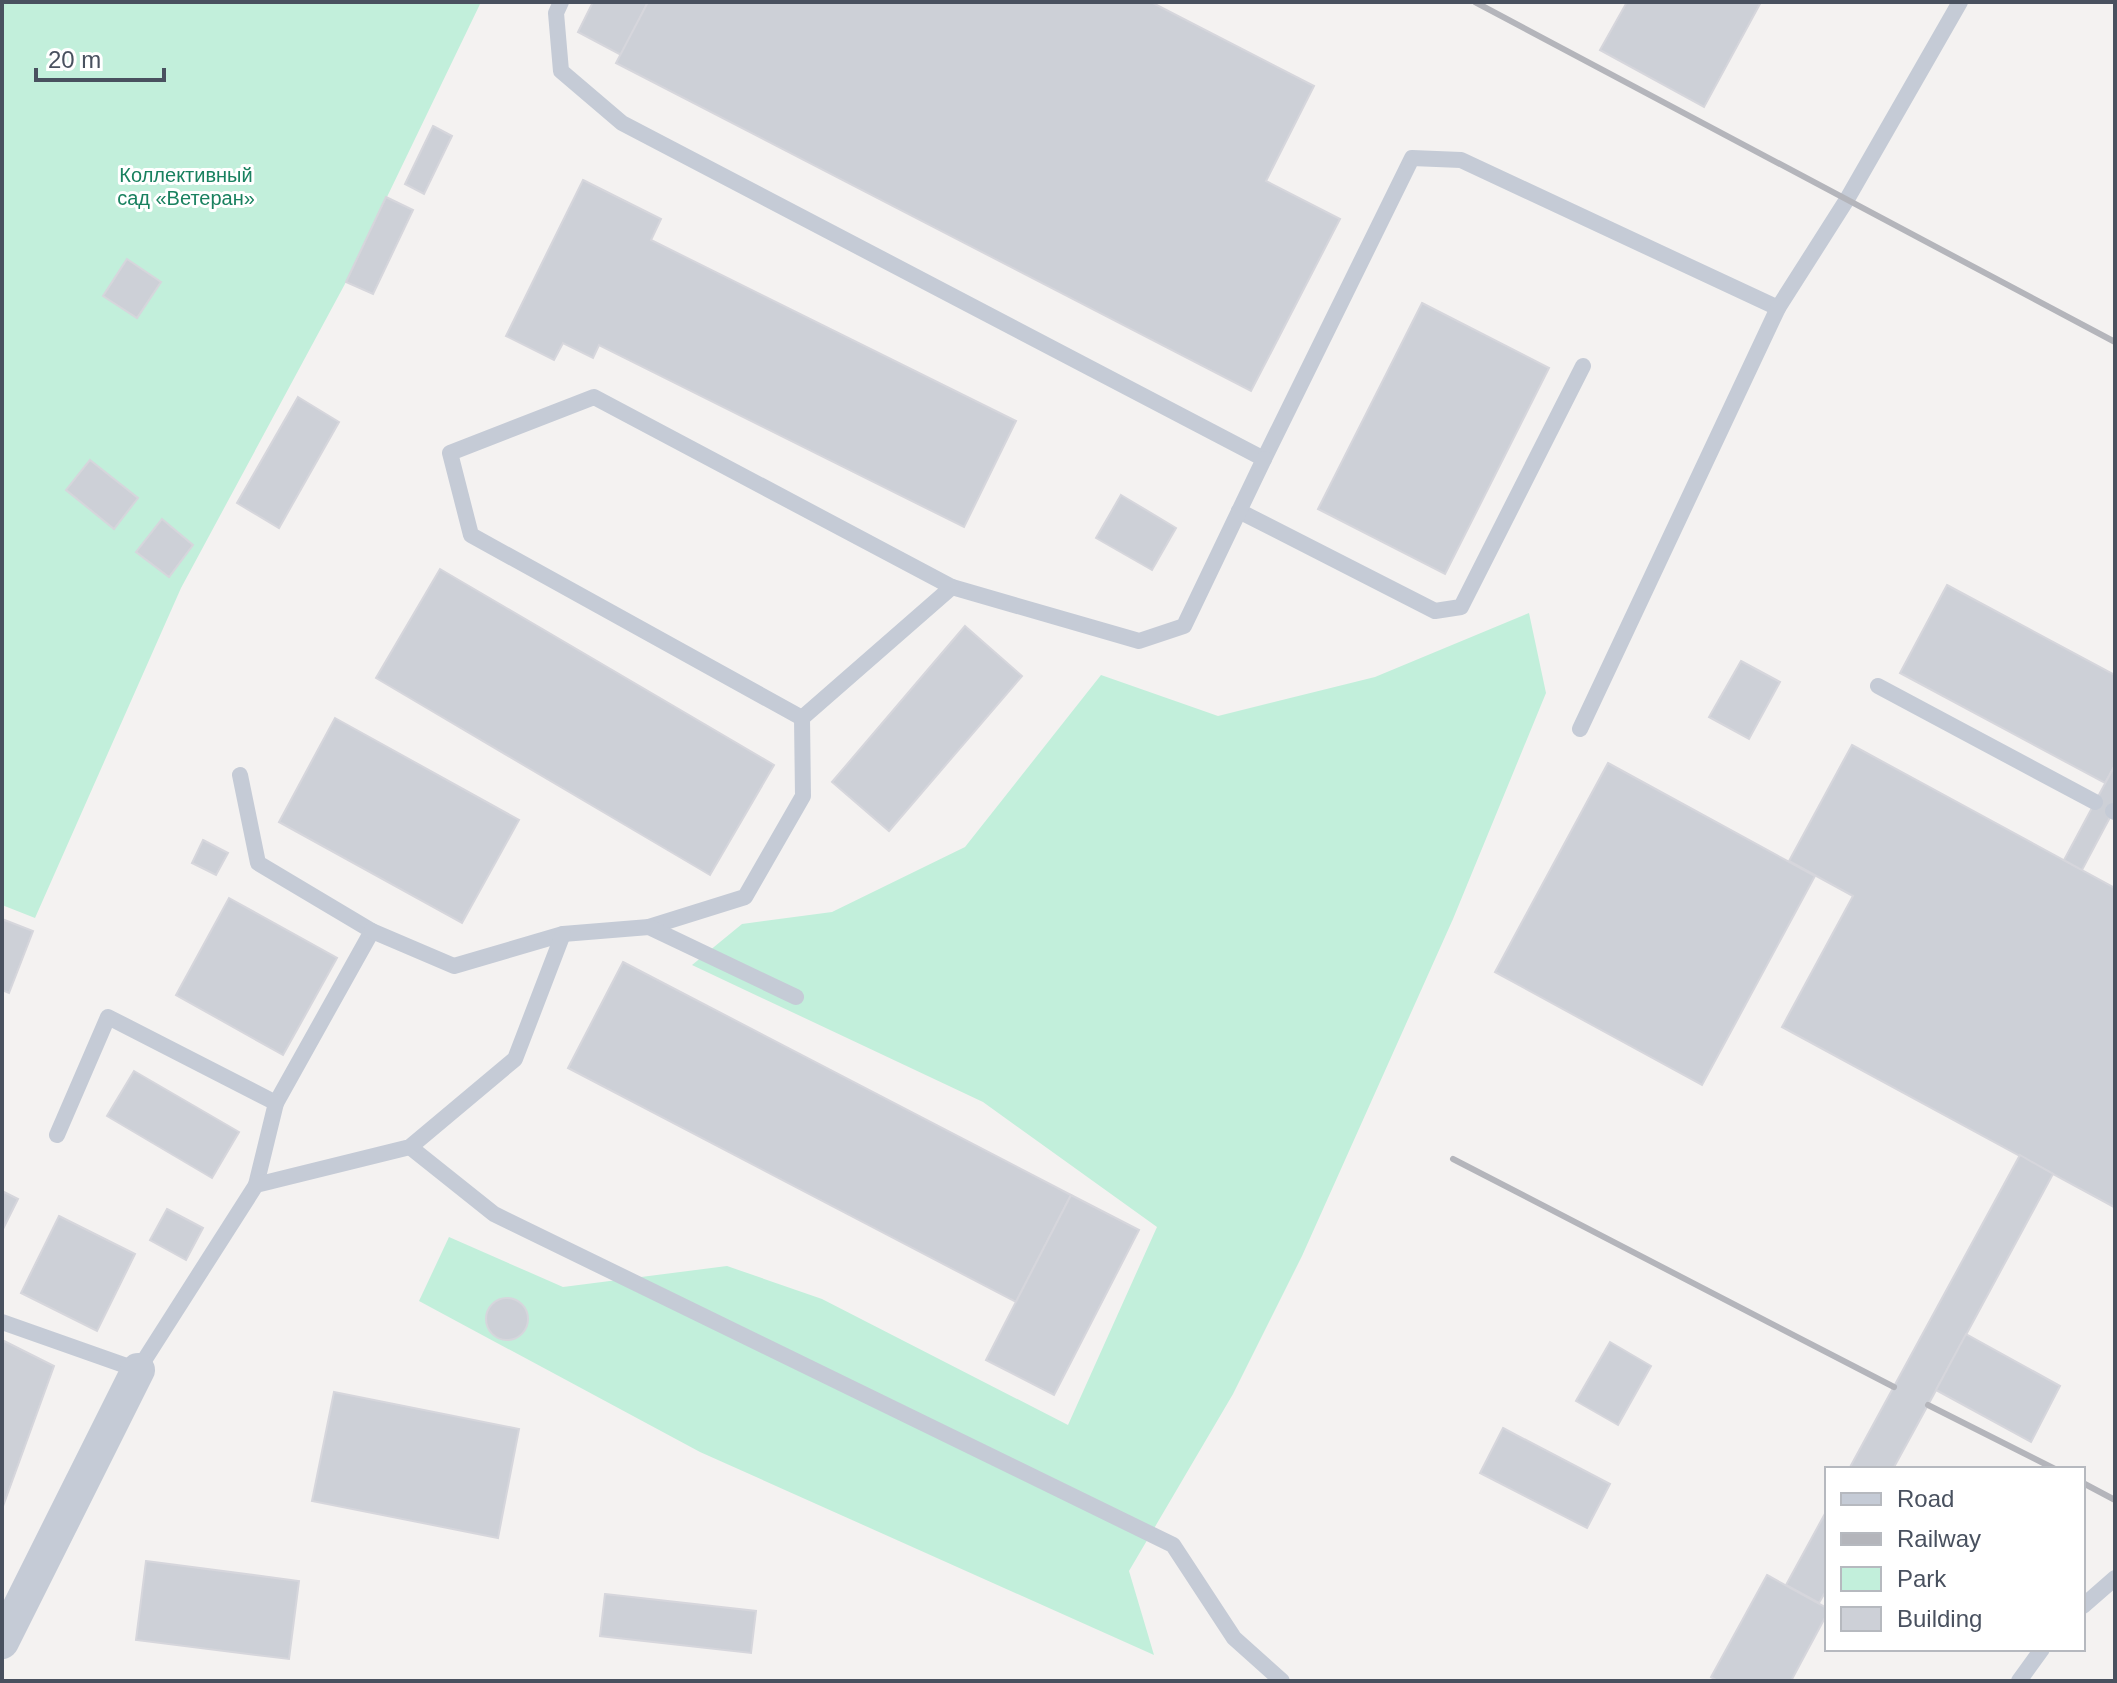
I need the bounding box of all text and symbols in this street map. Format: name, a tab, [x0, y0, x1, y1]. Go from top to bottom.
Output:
scale bar	[36, 32, 164, 82]
text: 20 m	[48, 46, 101, 73]
park label: Коллективный сад «Ветеран»	[117, 164, 255, 209]
legend	[1825, 1467, 2085, 1651]
text: Road	[1897, 1485, 1954, 1512]
text: Railway	[1897, 1525, 1981, 1552]
text: Park	[1897, 1565, 1947, 1592]
text: Building	[1897, 1605, 1982, 1632]

